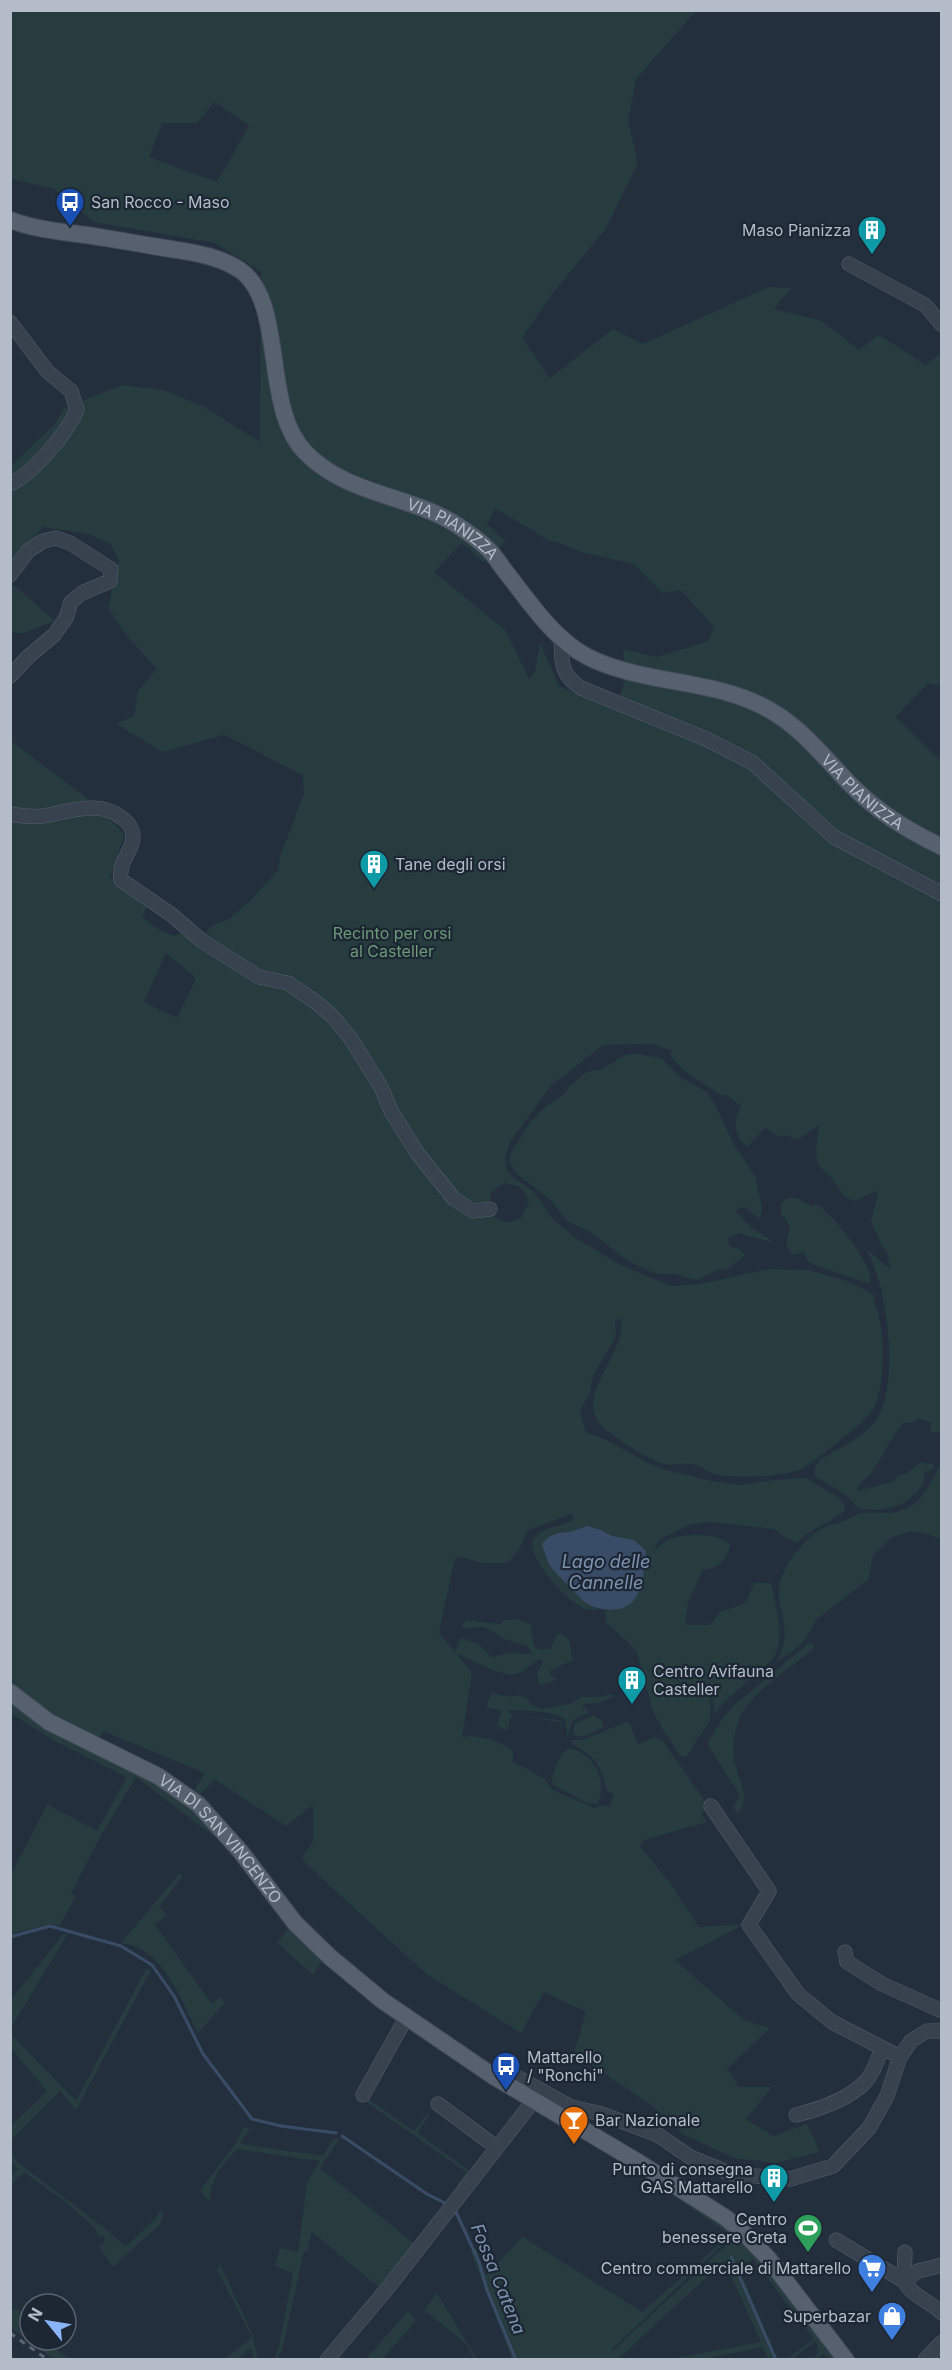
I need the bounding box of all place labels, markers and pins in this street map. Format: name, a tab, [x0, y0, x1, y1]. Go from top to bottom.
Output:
bus stop icon: San Rocco - Maso	[54, 186, 86, 228]
place label: San Rocco - Maso	[91, 192, 230, 212]
building icon: Maso Pianizza	[856, 214, 888, 256]
place label: Maso Pianizza	[742, 220, 851, 240]
building icon: Tane degli orsi	[358, 848, 390, 890]
place label: Tane degli orsi	[395, 854, 506, 874]
place label: Centro Avifauna Casteller	[653, 1661, 774, 1699]
building icon: Centro Avifauna Casteller	[616, 1664, 648, 1706]
place label: Mattarello / "Ronchi"	[527, 2047, 604, 2085]
bus stop icon: Mattarello / "Ronchi"	[490, 2050, 522, 2092]
bar icon: Bar Nazionale	[558, 2104, 590, 2146]
place label: Bar Nazionale	[595, 2110, 700, 2130]
place label: Punto di consegna GAS Mattarello	[612, 2159, 753, 2197]
building icon: Punto di consegna GAS Mattarello	[758, 2162, 790, 2204]
place label: Centro benessere Greta	[662, 2209, 787, 2247]
sports icon: Centro benessere Greta	[792, 2212, 824, 2254]
supermarket icon: Centro commerciale di Mattarello	[856, 2252, 888, 2294]
place label: Centro commerciale di Mattarello	[601, 2258, 851, 2278]
shop icon: Superbazar	[876, 2300, 908, 2342]
place label: Superbazar	[783, 2306, 871, 2326]

